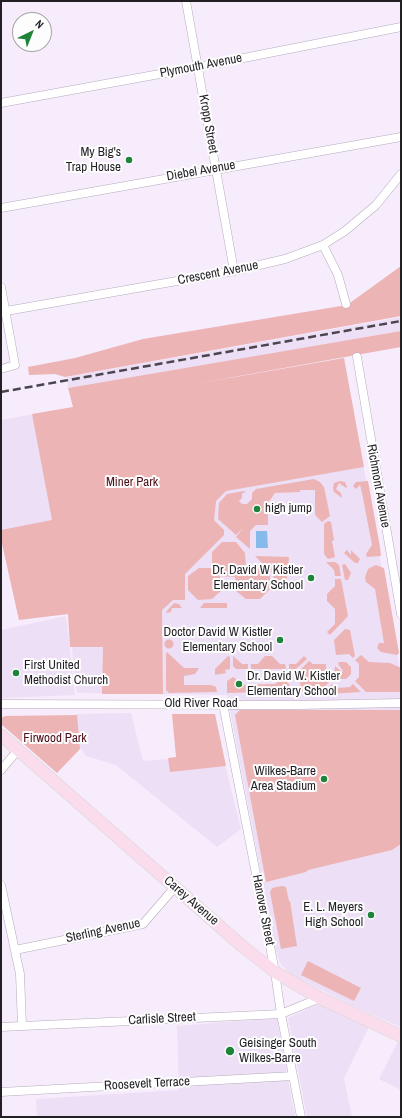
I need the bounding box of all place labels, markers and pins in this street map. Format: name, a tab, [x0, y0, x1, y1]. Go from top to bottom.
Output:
place label: My Big's Trap House	[66, 145, 121, 176]
marker: My Big's Trap House	[124, 155, 134, 165]
place label: high jump	[265, 501, 312, 517]
marker: high jump	[252, 504, 262, 514]
place label: Dr. David W Kistler Elementary School	[212, 563, 303, 594]
marker: Dr. David W Kistler Elementary School	[306, 573, 316, 583]
place label: Doctor David W Kistler Elementary School	[164, 625, 272, 656]
marker: Doctor David W Kistler Elementary School	[275, 635, 285, 645]
place label: First United Methodist Church	[24, 658, 108, 689]
marker: First United Methodist Church	[11, 668, 21, 678]
place label: Dr. David W. Kistler Elementary School	[247, 669, 340, 700]
marker: Dr. David W. Kistler Elementary School	[234, 679, 244, 689]
place label: Wilkes-Barre Area Stadium	[251, 764, 316, 795]
marker: Wilkes-Barre Area Stadium	[319, 774, 329, 784]
place label: E. L. Meyers High School	[303, 900, 363, 931]
marker: E. L. Meyers High School	[366, 910, 376, 920]
place label: Geisinger South Wilkes-Barre	[239, 1036, 317, 1067]
marker: Geisinger South Wilkes-Barre	[224, 1045, 236, 1057]

